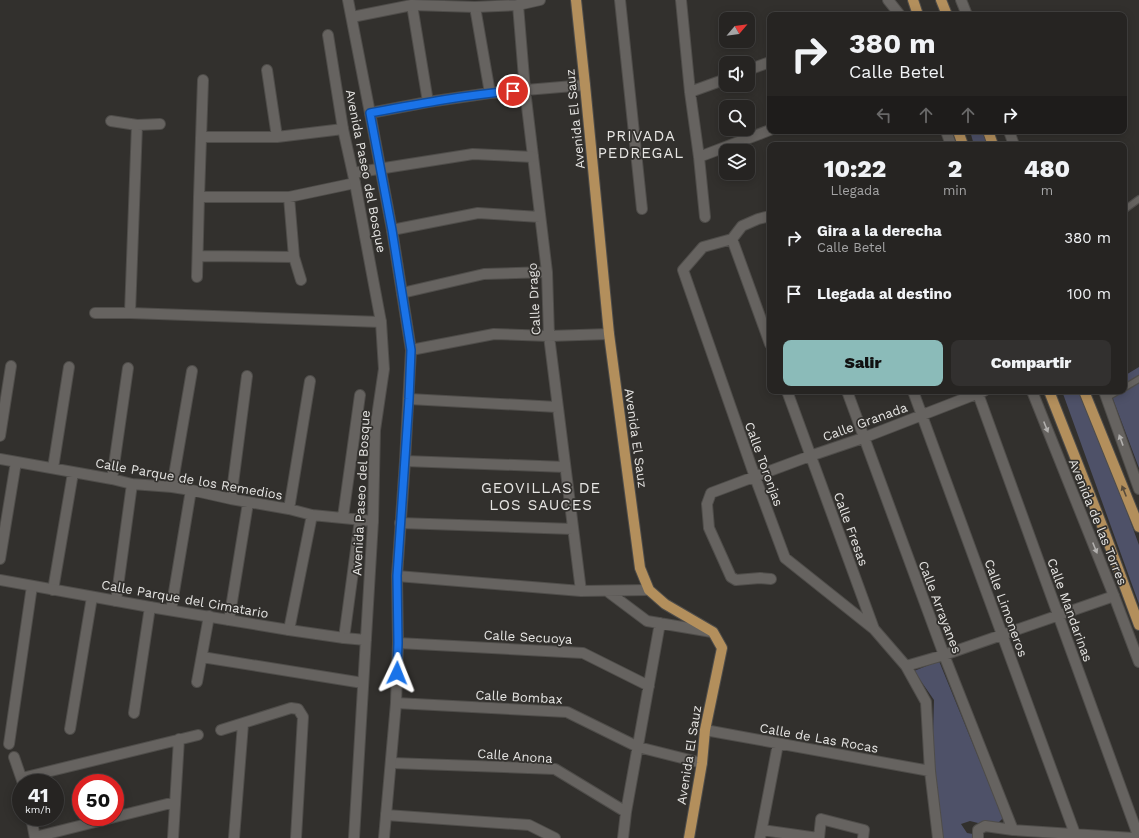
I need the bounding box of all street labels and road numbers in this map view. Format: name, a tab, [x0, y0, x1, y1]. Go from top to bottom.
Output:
street label: Avenida El Sauz	[562, 68, 588, 170]
street label: Avenida Paseo del Bosque	[343, 88, 389, 254]
street label: Calle Drago	[525, 262, 543, 336]
street label: Avenida El Sauz	[622, 387, 650, 489]
street label: Calle Granada	[821, 400, 910, 444]
street label: Avenida Paseo del Bosque	[349, 410, 373, 576]
street label: Calle Toronjas	[742, 420, 786, 508]
street label: Calle Parque de los Remedios	[94, 455, 284, 503]
street label: Avenida de las Torres	[1066, 457, 1130, 587]
street label: Calle Fresas	[831, 490, 871, 568]
street label: Calle Mandarinas	[1044, 556, 1096, 664]
street label: Calle Limoneros	[981, 557, 1031, 659]
street label: Calle Arrayanes	[915, 559, 965, 656]
street label: Calle Parque del Cimatario	[100, 577, 270, 621]
street label: Calle Secuoya	[483, 627, 573, 647]
street label: Calle Bombax	[475, 687, 563, 707]
street label: Avenida El Sauz	[674, 704, 704, 806]
street label: Calle de Las Rocas	[758, 720, 880, 756]
street label: Calle Anona	[477, 746, 554, 766]

